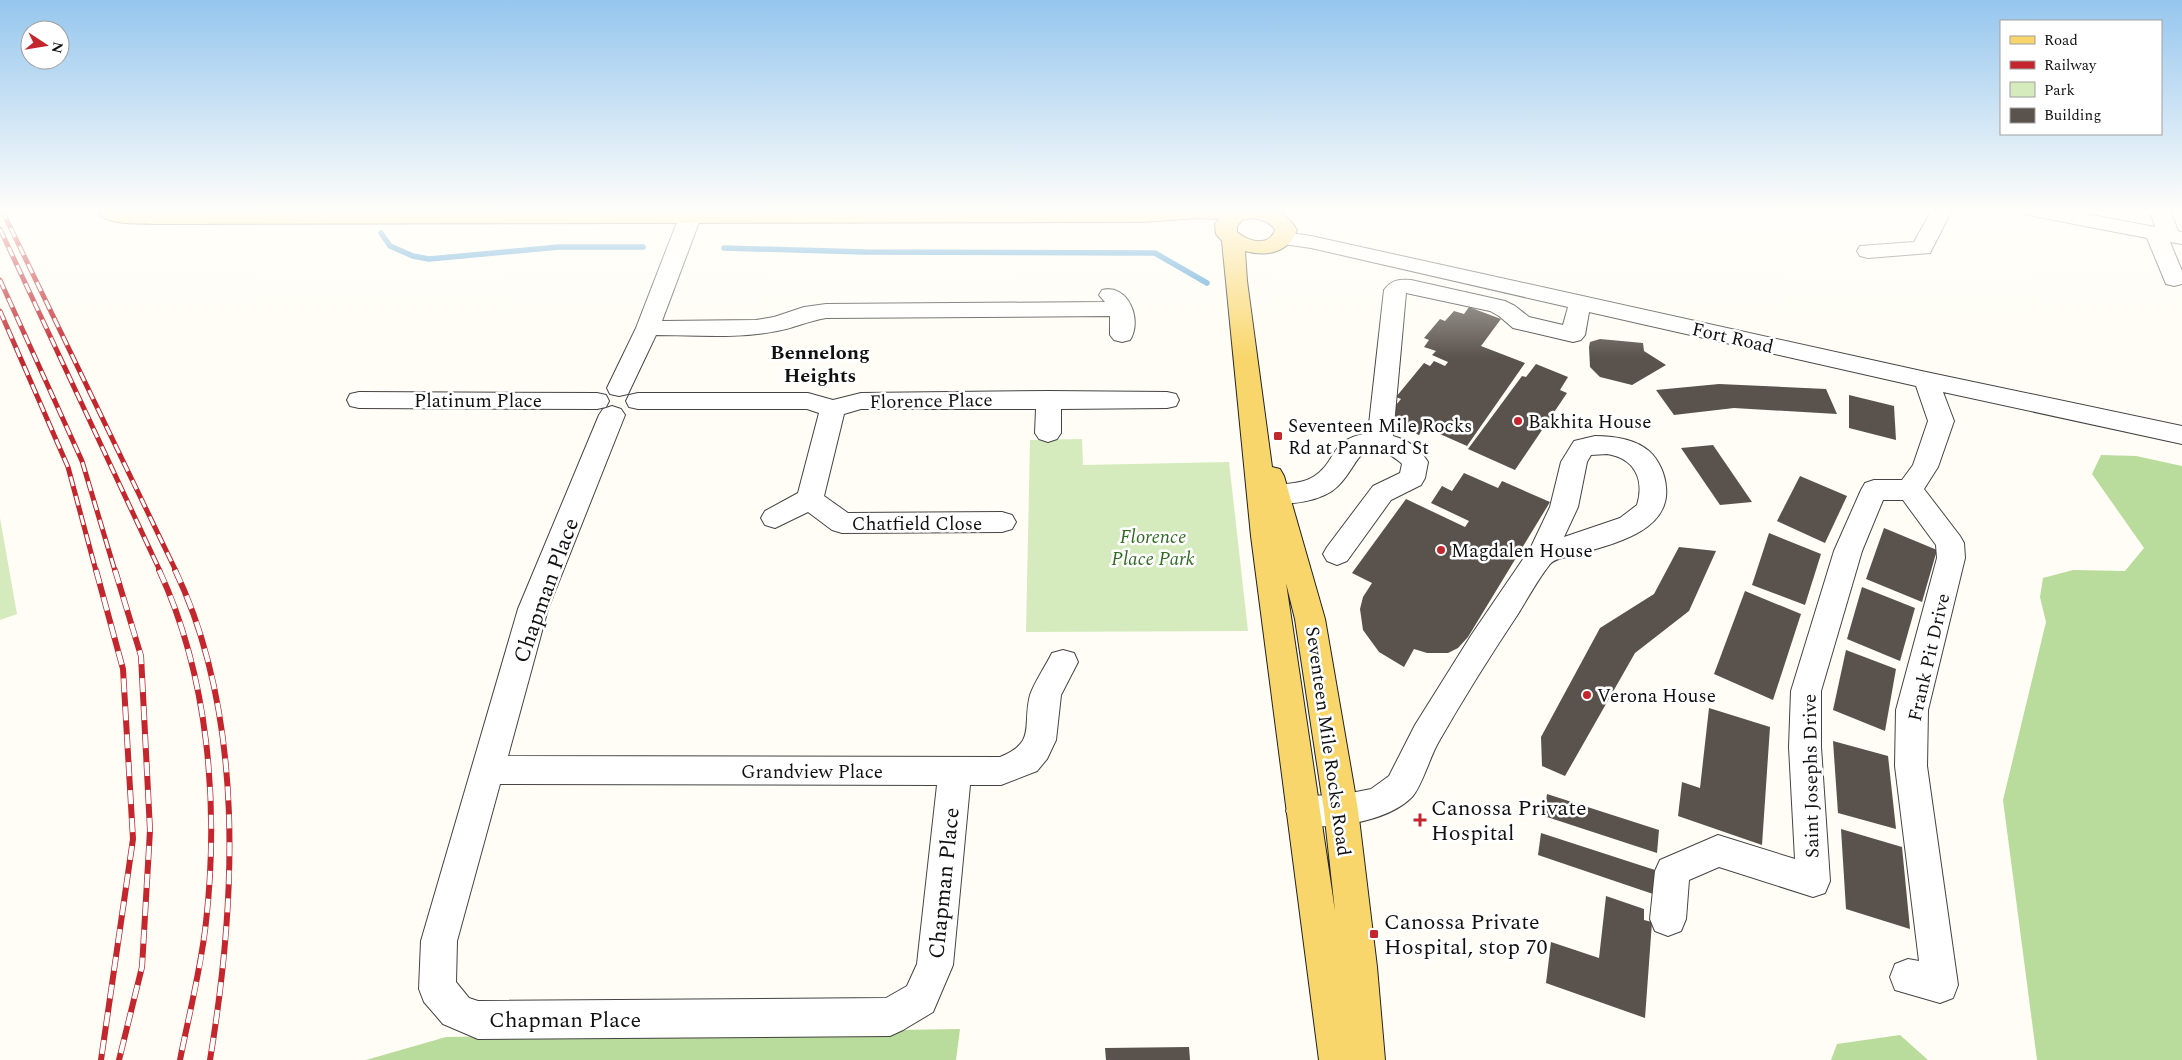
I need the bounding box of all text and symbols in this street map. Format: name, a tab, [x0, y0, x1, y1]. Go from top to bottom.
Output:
north arrow	[20, 20, 70, 70]
legend	[2000, 20, 2162, 135]
text: Road	[2044, 29, 2078, 52]
text: N	[46, 40, 69, 55]
text: Railway	[2044, 54, 2097, 77]
text: Park	[2044, 79, 2075, 102]
text: Building	[2044, 104, 2101, 127]
street label: Fort Road	[1689, 315, 1776, 362]
district label: Bennelong Heights	[770, 338, 870, 391]
street label: Florence Place	[869, 386, 993, 417]
street label: Platinum Place	[414, 387, 542, 416]
place label: Bakhita House	[1528, 408, 1652, 437]
place label: Seventeen Mile Rocks Rd at Pannard St	[1288, 412, 1472, 463]
marker: Bakhita House	[1512, 415, 1524, 427]
marker: Seventeen Mile Rocks Rd at Pannard St	[1272, 430, 1284, 442]
street label: Chatfield Close	[852, 510, 982, 539]
street label: Chapman Place	[505, 513, 588, 668]
park label: Florence Place Park	[1111, 523, 1195, 574]
place label: Magdalen House	[1451, 537, 1593, 566]
marker: Magdalen House	[1435, 544, 1447, 556]
street label: Frank Pit Drive	[1901, 590, 1958, 724]
street label: Seventeen Mile Rocks Road	[1297, 624, 1358, 858]
place label: Verona House	[1597, 682, 1716, 711]
marker: Verona House	[1581, 689, 1593, 701]
street label: Saint Josephs Drive	[1796, 694, 1827, 858]
street label: Grandview Place	[741, 758, 883, 787]
place label: Canossa Private Hospital	[1431, 792, 1587, 850]
street label: Chapman Place	[920, 806, 969, 961]
marker: Canossa Private Hospital	[1413, 813, 1427, 827]
place label: Canossa Private Hospital, stop 70	[1384, 906, 1547, 964]
marker: Canossa Private Hospital, stop 70	[1368, 928, 1380, 940]
street label: Chapman Place	[489, 1004, 641, 1037]

